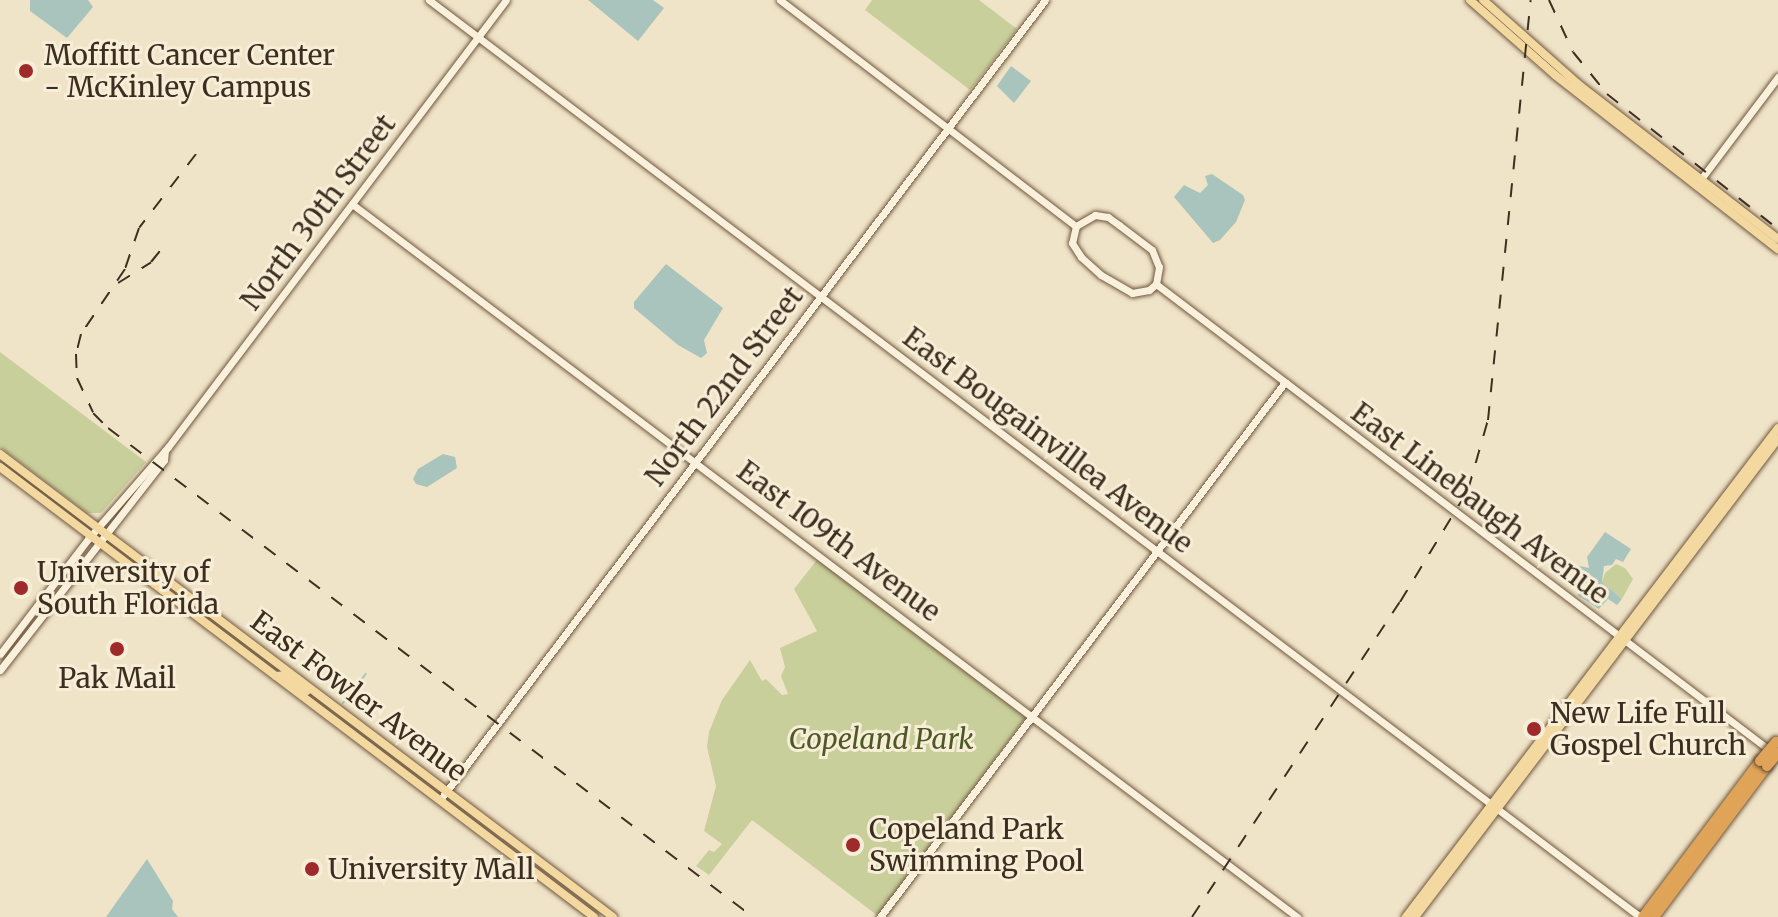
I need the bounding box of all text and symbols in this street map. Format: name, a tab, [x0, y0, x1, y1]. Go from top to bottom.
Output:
place label: Moffitt Cancer Center - McKinley Campus	[44, 38, 335, 104]
marker: Moffitt Cancer Center - McKinley Campus	[15, 60, 37, 82]
street label: North 30th Street	[234, 108, 402, 316]
street label: North 22nd Street	[638, 280, 810, 492]
street label: East Bougainvillea Avenue	[897, 320, 1199, 560]
street label: East Linebaugh Avenue	[1345, 395, 1615, 611]
street label: East 109th Avenue	[731, 454, 947, 628]
place label: University of South Florida	[37, 555, 219, 621]
marker: University of South Florida	[12, 579, 30, 597]
street label: East Fowler Avenue	[244, 604, 474, 788]
marker: Pak Mail	[108, 640, 126, 658]
place label: Pak Mail	[58, 661, 176, 695]
place label: New Life Full Gospel Church	[1550, 696, 1746, 762]
marker: New Life Full Gospel Church	[1525, 720, 1543, 738]
park label: Copeland Park	[789, 722, 973, 756]
place label: Copeland Park Swimming Pool	[869, 812, 1084, 878]
marker: Copeland Park Swimming Pool	[844, 836, 862, 854]
place label: University Mall	[328, 852, 534, 886]
marker: University Mall	[303, 860, 321, 878]

